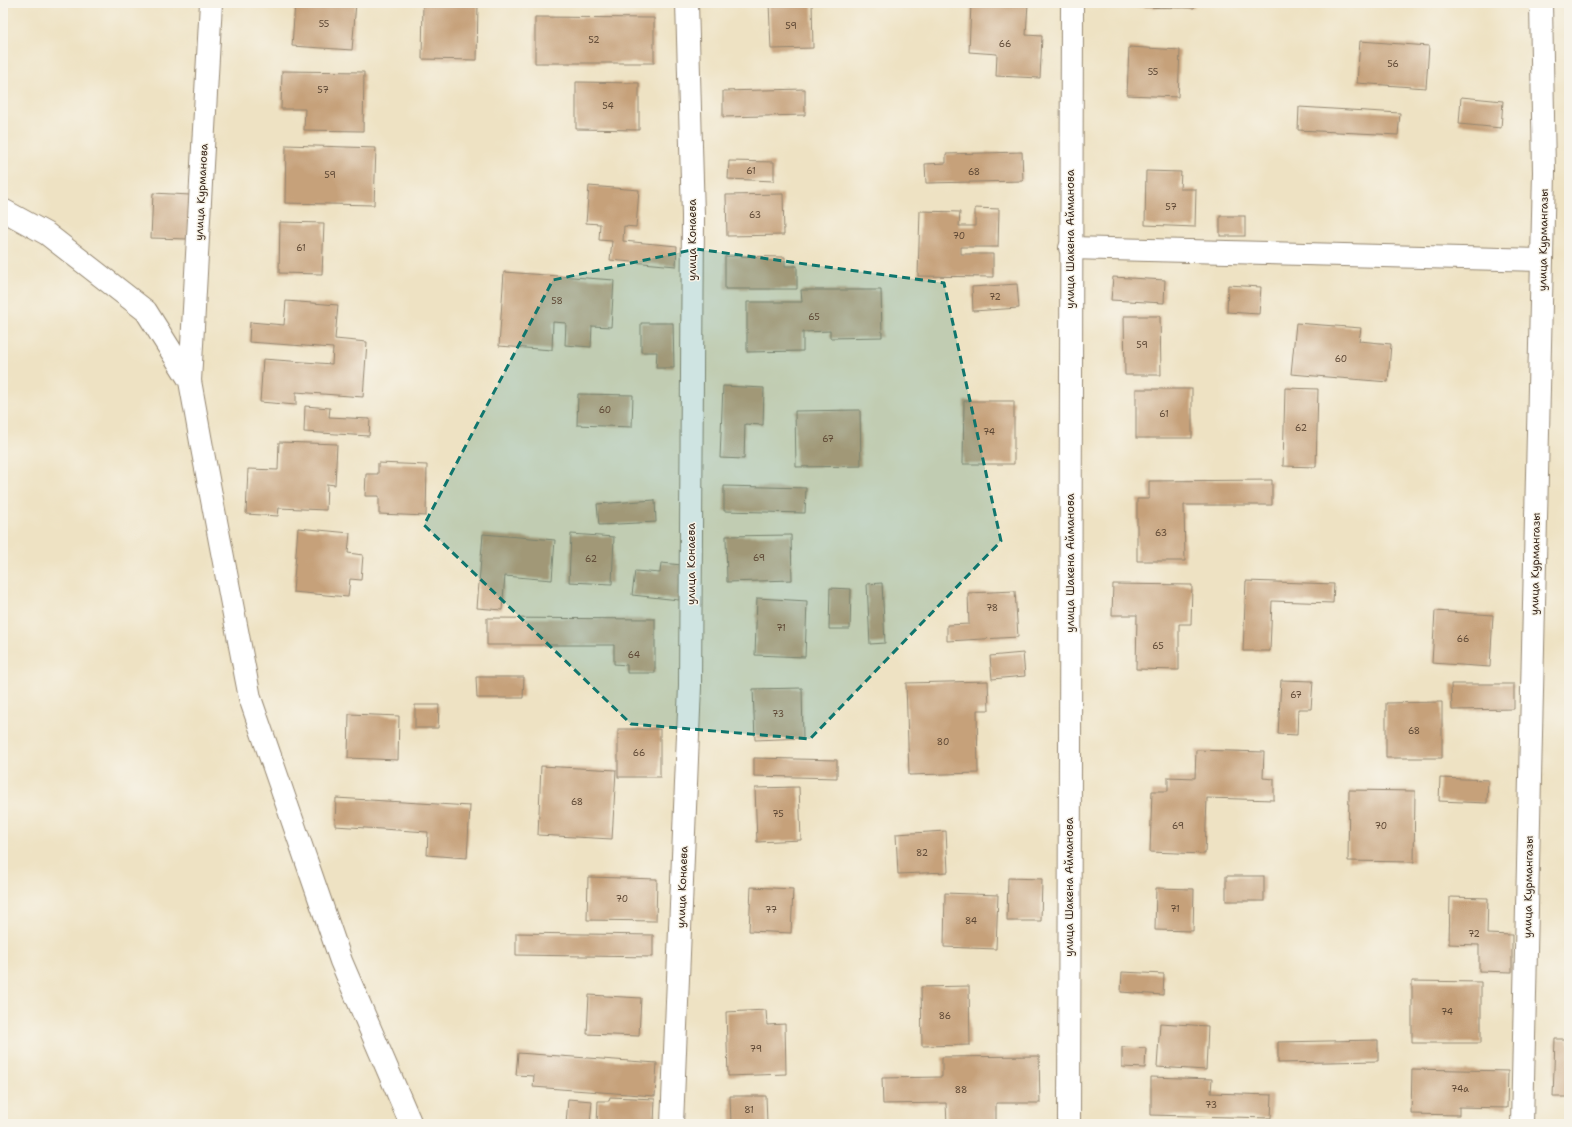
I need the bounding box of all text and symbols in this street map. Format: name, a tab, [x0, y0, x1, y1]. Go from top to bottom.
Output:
house number: 55	[319, 18, 329, 30]
house number: 59	[785, 20, 797, 32]
house number: 52	[588, 34, 600, 46]
house number: 66	[999, 38, 1011, 50]
house number: 56	[1387, 58, 1399, 70]
house number: 55	[1148, 66, 1158, 78]
house number: 57	[317, 84, 329, 96]
house number: 54	[602, 100, 614, 112]
street label: улица Курманова	[191, 143, 212, 241]
house number: 61	[746, 165, 756, 177]
house number: 68	[968, 166, 980, 178]
house number: 59	[324, 169, 336, 181]
street label: улица Шакена Айманова	[1063, 169, 1078, 309]
street label: улица Курмангазы	[1535, 189, 1552, 291]
street label: улица Конаева	[685, 199, 700, 281]
house number: 57	[1165, 201, 1177, 213]
house number: 63	[749, 209, 761, 221]
house number: 70	[953, 230, 965, 242]
house number: 61	[296, 242, 306, 254]
house number: 72	[989, 291, 1001, 303]
house number: 58	[551, 295, 563, 307]
house number: 65	[808, 311, 820, 323]
house number: 59	[1136, 339, 1148, 351]
house number: 60	[1335, 353, 1347, 365]
house number: 60	[599, 404, 611, 416]
house number: 61	[1159, 408, 1169, 420]
house number: 62	[1295, 422, 1307, 434]
house number: 74	[983, 426, 995, 438]
house number: 67	[822, 433, 834, 445]
street label: улица Шакена Айманова	[1063, 493, 1078, 633]
street label: улица Курмангазы	[1527, 513, 1544, 615]
street label: улица Конаева	[684, 523, 699, 605]
house number: 63	[1155, 527, 1167, 539]
house number: 69	[753, 552, 765, 564]
house number: 62	[585, 553, 597, 565]
house number: 78	[986, 602, 998, 614]
house number: 71	[776, 622, 786, 634]
house number: 66	[1457, 633, 1469, 645]
house number: 65	[1152, 640, 1164, 652]
house number: 64	[628, 649, 640, 661]
house number: 67	[1290, 689, 1302, 701]
house number: 73	[772, 708, 784, 720]
house number: 68	[1408, 725, 1420, 737]
house number: 80	[937, 736, 949, 748]
house number: 66	[633, 747, 645, 759]
house number: 68	[571, 796, 583, 808]
house number: 75	[772, 808, 784, 820]
street label: улица Шакена Айманова	[1062, 817, 1077, 957]
house number: 69	[1172, 820, 1184, 832]
house number: 70	[1375, 820, 1387, 832]
street label: улица Курмангазы	[1520, 836, 1537, 938]
street label: улица Конаева	[674, 846, 691, 928]
house number: 82	[916, 847, 928, 859]
house number: 70	[616, 893, 628, 905]
house number: 71	[1170, 903, 1180, 915]
house number: 77	[765, 904, 777, 916]
house number: 84	[965, 915, 977, 927]
house number: 72	[1468, 928, 1480, 940]
house number: 74	[1441, 1006, 1453, 1018]
house number: 86	[939, 1010, 951, 1022]
house number: 79	[750, 1043, 762, 1055]
house number: 74а	[1451, 1083, 1469, 1095]
house number: 88	[955, 1084, 967, 1096]
house number: 73	[1205, 1099, 1217, 1111]
house number: 81	[744, 1104, 754, 1116]

